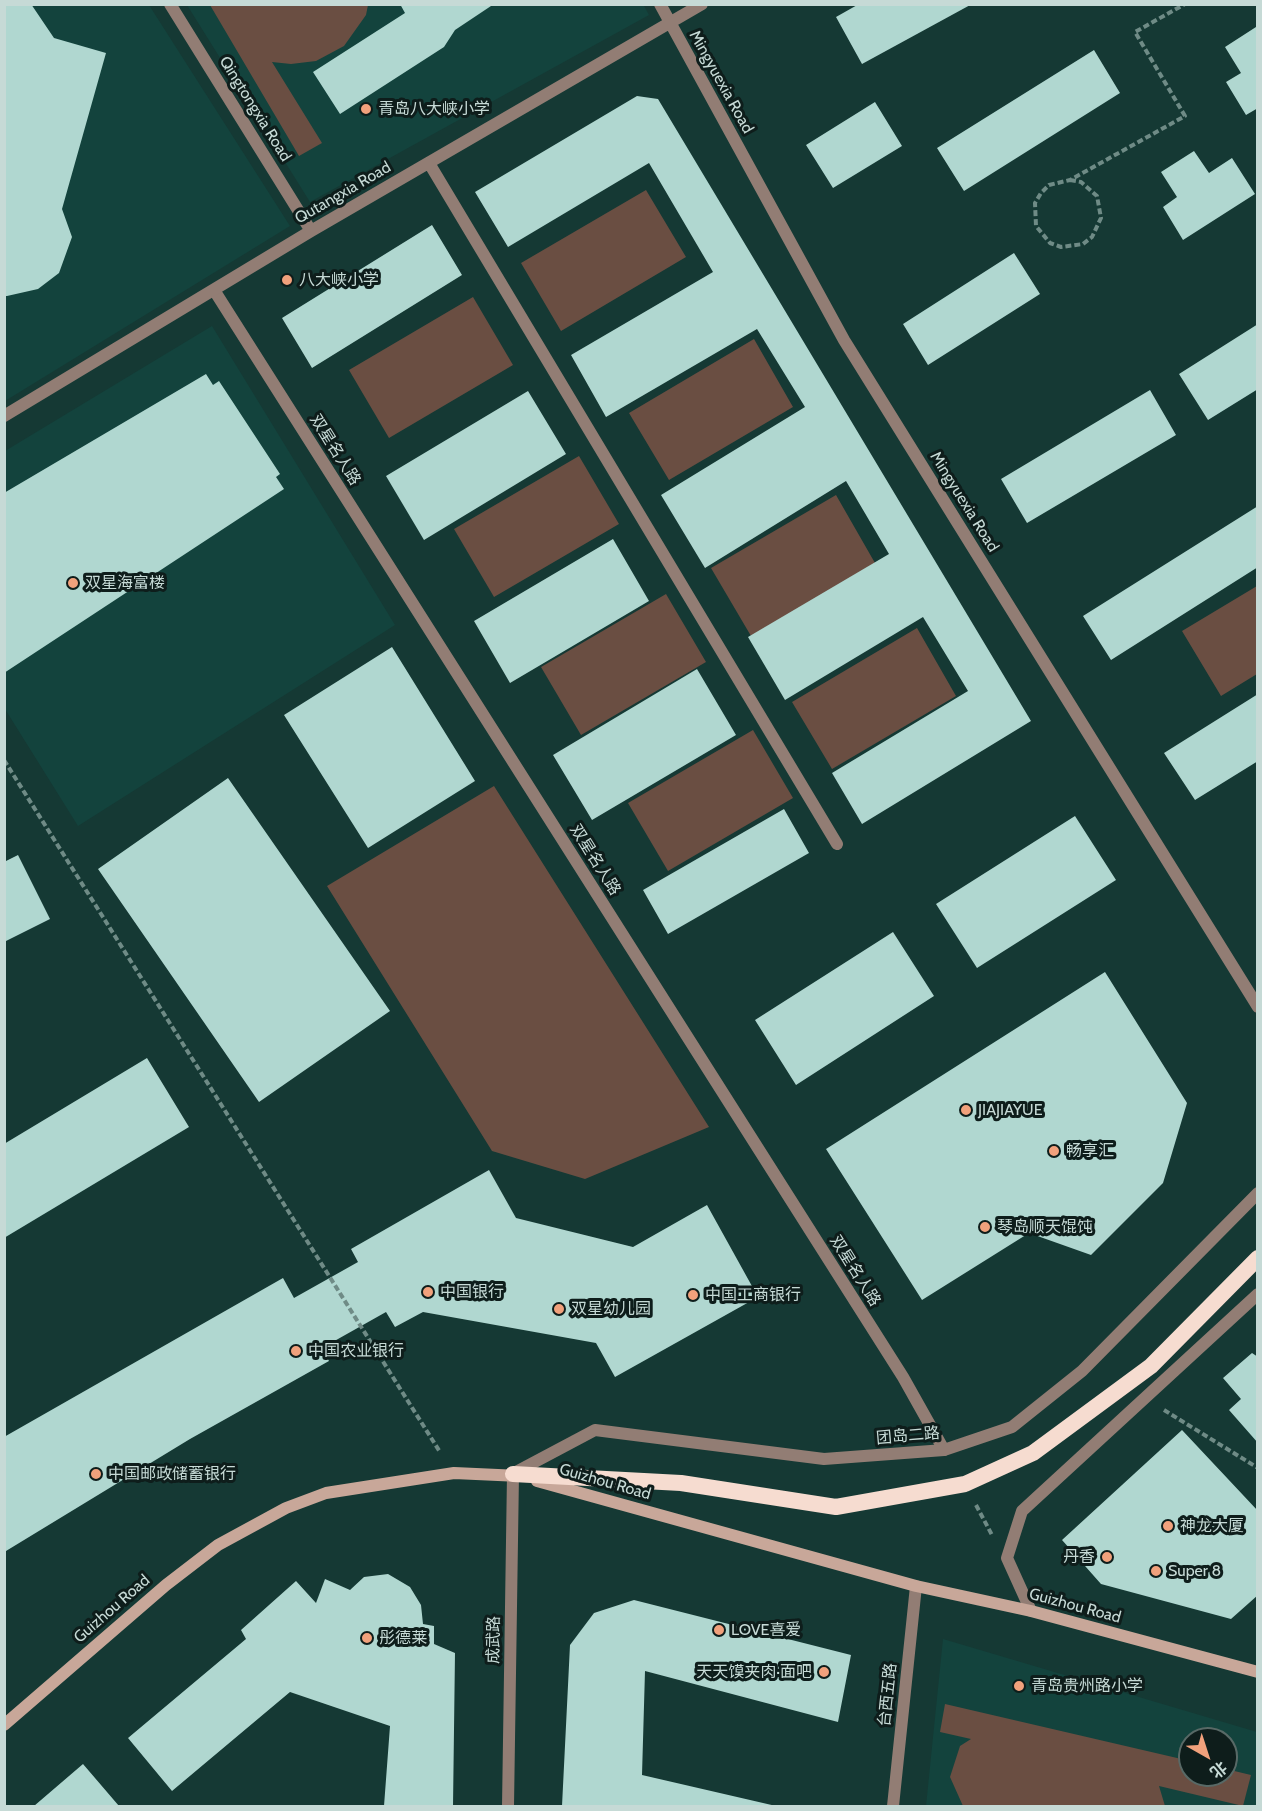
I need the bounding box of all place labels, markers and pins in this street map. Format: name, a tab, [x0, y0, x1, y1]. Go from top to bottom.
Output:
place label: 青岛八大峡小学	[378, 99, 490, 119]
marker: 青岛八大峡小学	[359, 102, 373, 116]
place label: 八大峡小学	[299, 270, 379, 290]
marker: 八大峡小学	[280, 273, 294, 287]
place label: 双星海富楼	[85, 573, 165, 593]
marker: 双星海富楼	[66, 576, 80, 590]
place label: JIAJIAYUE	[978, 1100, 1043, 1120]
marker: JIAJIAYUE	[959, 1103, 973, 1117]
place label: 畅享汇	[1066, 1141, 1114, 1161]
marker: 畅享汇	[1047, 1144, 1061, 1158]
place label: 琴岛顺天馄饨	[997, 1217, 1093, 1237]
marker: 琴岛顺天馄饨	[978, 1220, 992, 1234]
place label: 中国银行	[440, 1282, 504, 1302]
marker: 中国银行	[421, 1285, 435, 1299]
place label: 中国工商银行	[705, 1285, 801, 1305]
marker: 中国工商银行	[686, 1288, 700, 1302]
place label: 双星幼儿园	[571, 1299, 651, 1319]
marker: 双星幼儿园	[552, 1302, 566, 1316]
place label: 中国农业银行	[308, 1341, 404, 1361]
marker: 中国农业银行	[289, 1344, 303, 1358]
place label: 中国邮政储蓄银行	[108, 1464, 236, 1484]
marker: 中国邮政储蓄银行	[89, 1467, 103, 1481]
place label: 神龙大厦	[1180, 1516, 1244, 1536]
marker: 神龙大厦	[1161, 1519, 1175, 1533]
place label: 丹香	[1063, 1547, 1095, 1567]
marker: 丹香	[1100, 1550, 1114, 1564]
place label: Super 8	[1168, 1561, 1221, 1581]
marker: Super 8	[1149, 1564, 1163, 1578]
place label: LOVE喜爱	[731, 1620, 801, 1640]
marker: LOVE喜爱	[712, 1623, 726, 1637]
place label: 彤德莱	[379, 1628, 427, 1648]
marker: 彤德莱	[360, 1631, 374, 1645]
place label: 天天馍夹肉·面吧	[696, 1662, 812, 1682]
marker: 天天馍夹肉·面吧	[817, 1665, 831, 1679]
place label: 青岛贵州路小学	[1031, 1676, 1143, 1696]
marker: 青岛贵州路小学	[1012, 1679, 1026, 1693]

